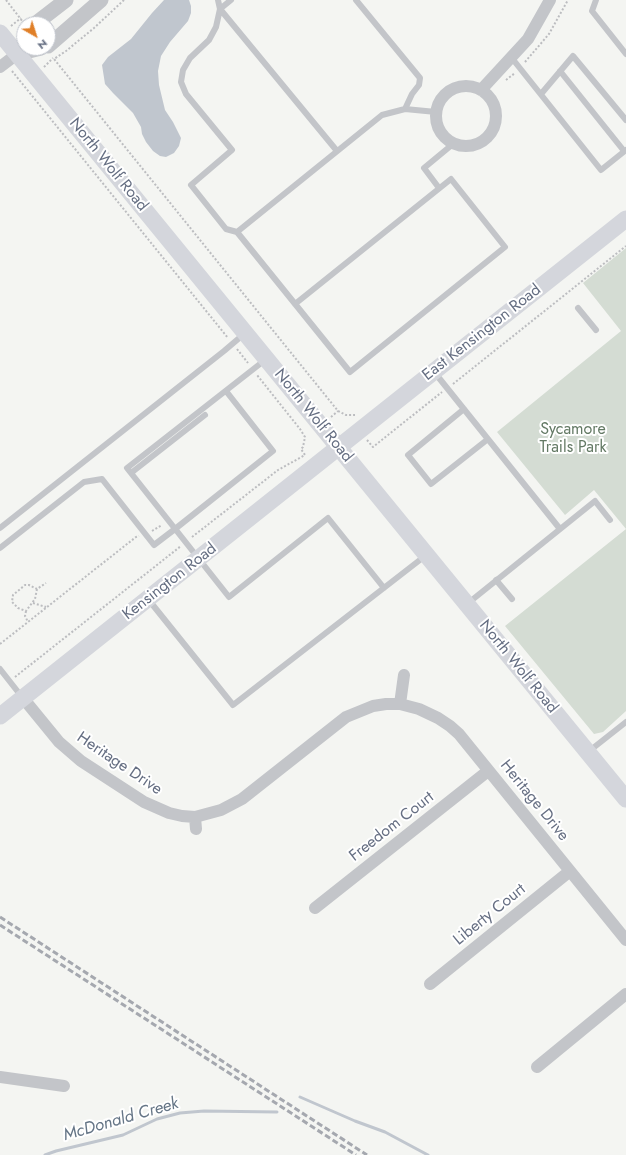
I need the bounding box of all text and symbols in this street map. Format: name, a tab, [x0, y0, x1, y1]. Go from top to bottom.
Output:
north arrow	[16, 16, 56, 56]
text: N	[35, 36, 51, 54]
street label: North Wolf Road	[65, 114, 151, 216]
street label: East Kensington Road	[419, 281, 545, 385]
street label: North Wolf Road	[270, 365, 356, 467]
park label: Sycamore Trails Park	[540, 420, 606, 458]
street label: Kensington Road	[119, 539, 221, 625]
street label: North Wolf Road	[475, 616, 561, 718]
street label: Heritage Drive	[73, 728, 165, 800]
street label: Heritage Drive	[496, 757, 572, 845]
street label: Freedom Court	[346, 788, 438, 866]
street label: Liberty Court	[450, 880, 530, 950]
water label: McDonald Creek	[61, 1094, 181, 1146]

